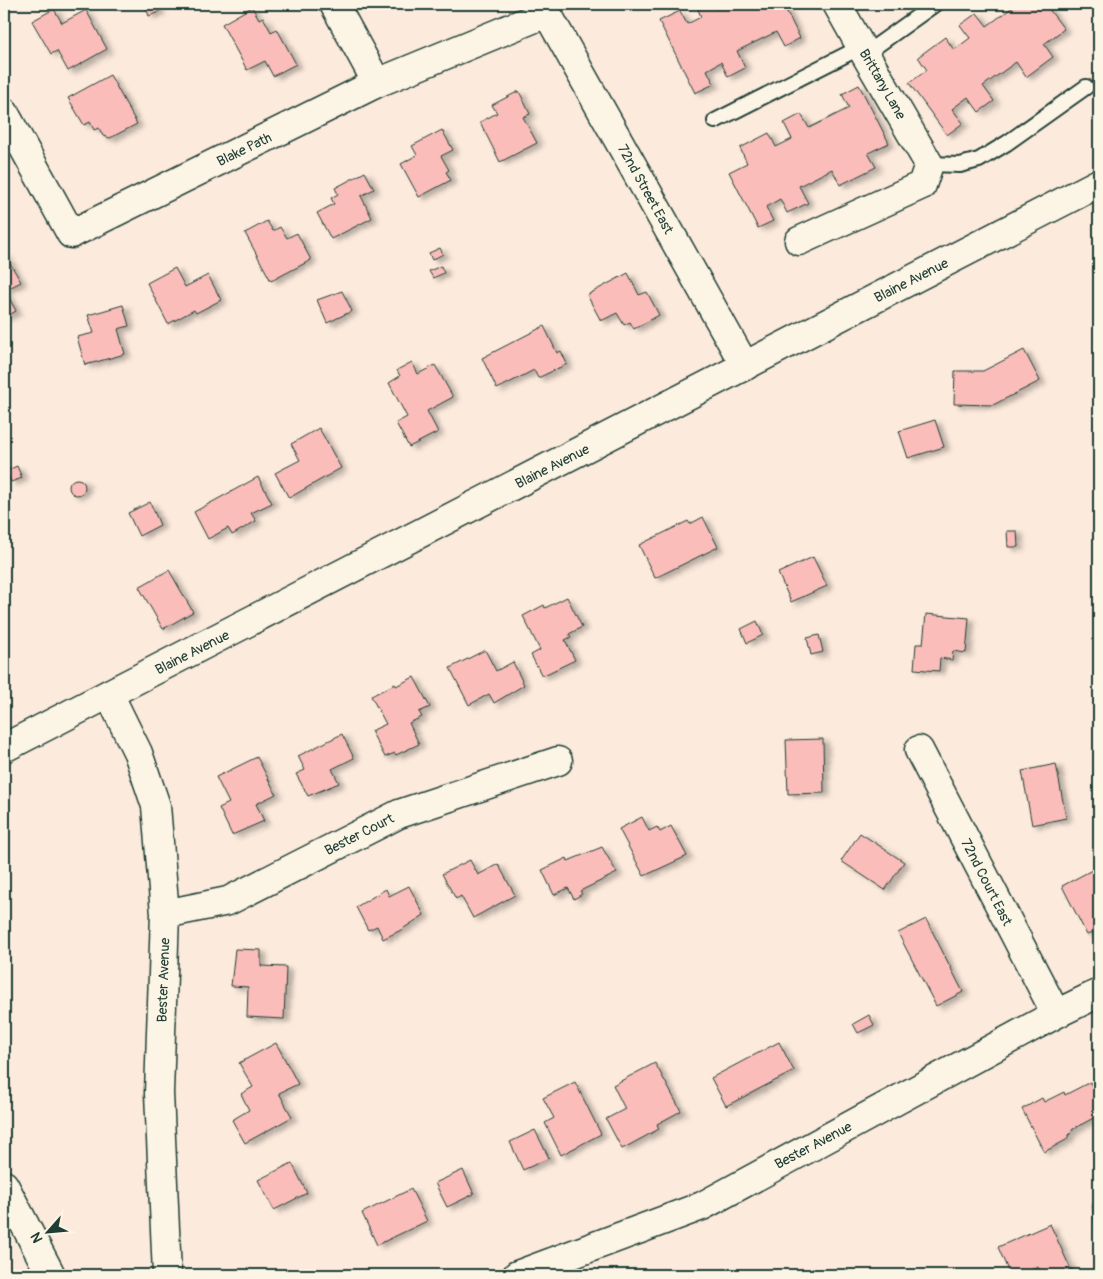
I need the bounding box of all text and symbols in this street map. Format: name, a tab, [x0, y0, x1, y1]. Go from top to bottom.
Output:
street label: Brittany Lane	[856, 46, 910, 122]
street label: Blake Path	[214, 129, 274, 170]
street label: 72nd Street East	[614, 141, 677, 237]
street label: Blaine Avenue	[871, 254, 951, 306]
street label: Blaine Avenue	[512, 440, 592, 492]
street label: Blaine Avenue	[152, 626, 232, 678]
street label: Bester Court	[322, 810, 397, 859]
street label: 72nd Court East	[957, 836, 1016, 929]
street label: Bester Avenue	[154, 937, 173, 1023]
street label: Bester Avenue	[772, 1118, 855, 1173]
north arrow	[22, 1206, 72, 1256]
text: N	[27, 1230, 47, 1246]

